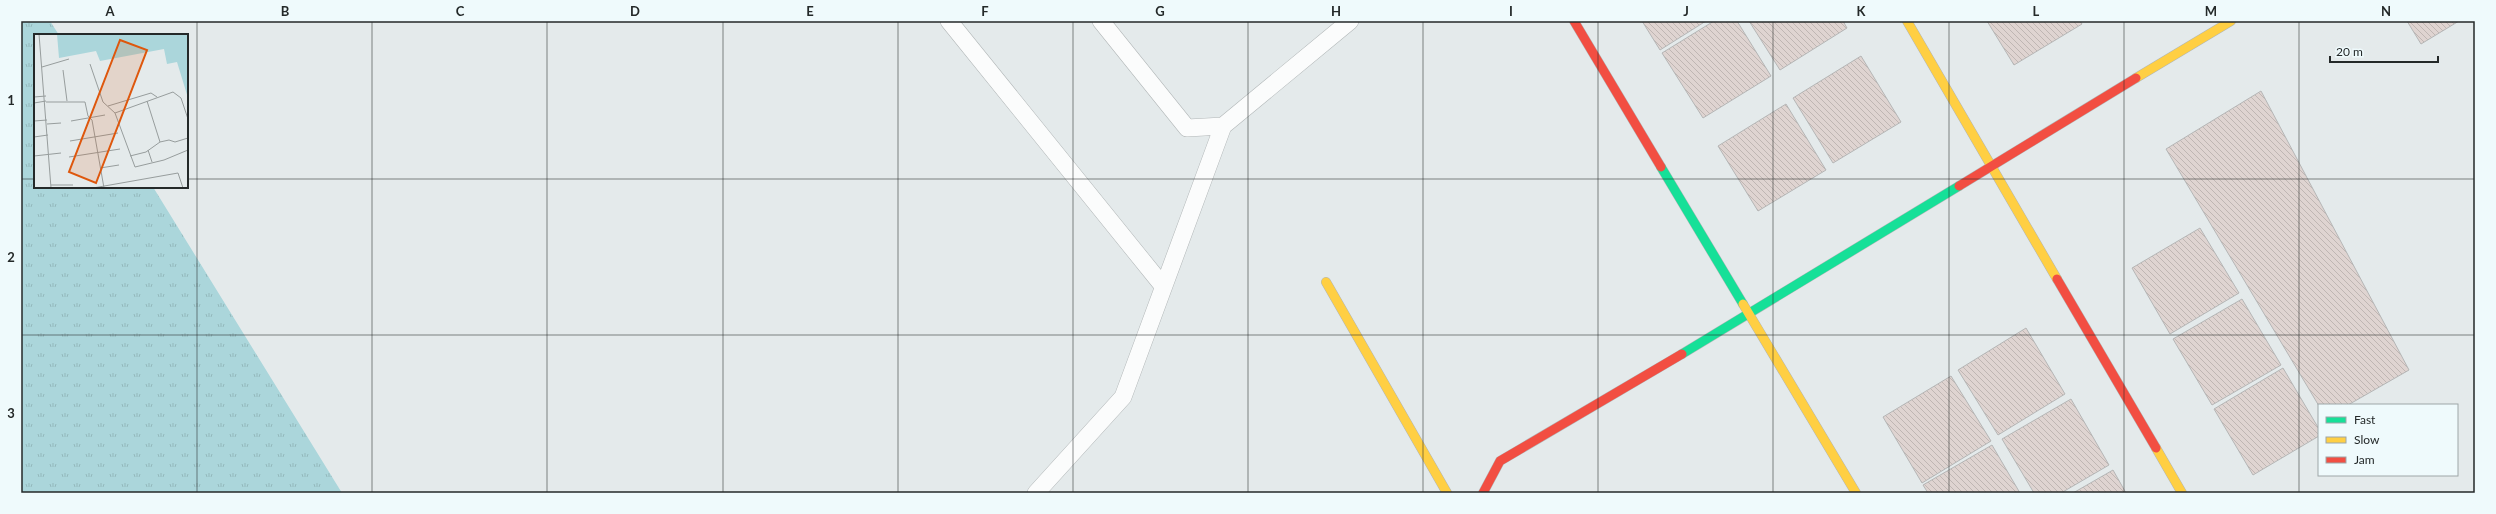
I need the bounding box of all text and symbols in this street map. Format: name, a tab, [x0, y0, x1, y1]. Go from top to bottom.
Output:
text: A	[104, 3, 115, 19]
text: B	[281, 3, 290, 19]
text: C	[456, 3, 465, 19]
text: D	[630, 3, 640, 19]
text: E	[806, 3, 814, 19]
text: F	[981, 3, 989, 19]
text: G	[1155, 3, 1165, 19]
text: H	[1331, 3, 1341, 19]
text: I	[1509, 3, 1513, 19]
text: J	[1683, 3, 1689, 19]
text: K	[1857, 3, 1867, 19]
text: L	[2033, 3, 2040, 19]
text: M	[2205, 3, 2217, 19]
text: N	[2381, 3, 2391, 19]
inset map	[34, 34, 188, 188]
scale bar	[2330, 38, 2438, 64]
text: 20 m	[2336, 44, 2363, 59]
text: 1	[7, 92, 15, 108]
text: 2	[7, 249, 15, 265]
legend	[2318, 404, 2458, 476]
text: 3	[7, 405, 15, 421]
text: Fast	[2354, 412, 2376, 427]
text: Slow	[2354, 432, 2380, 447]
text: Jam	[2354, 452, 2375, 467]

